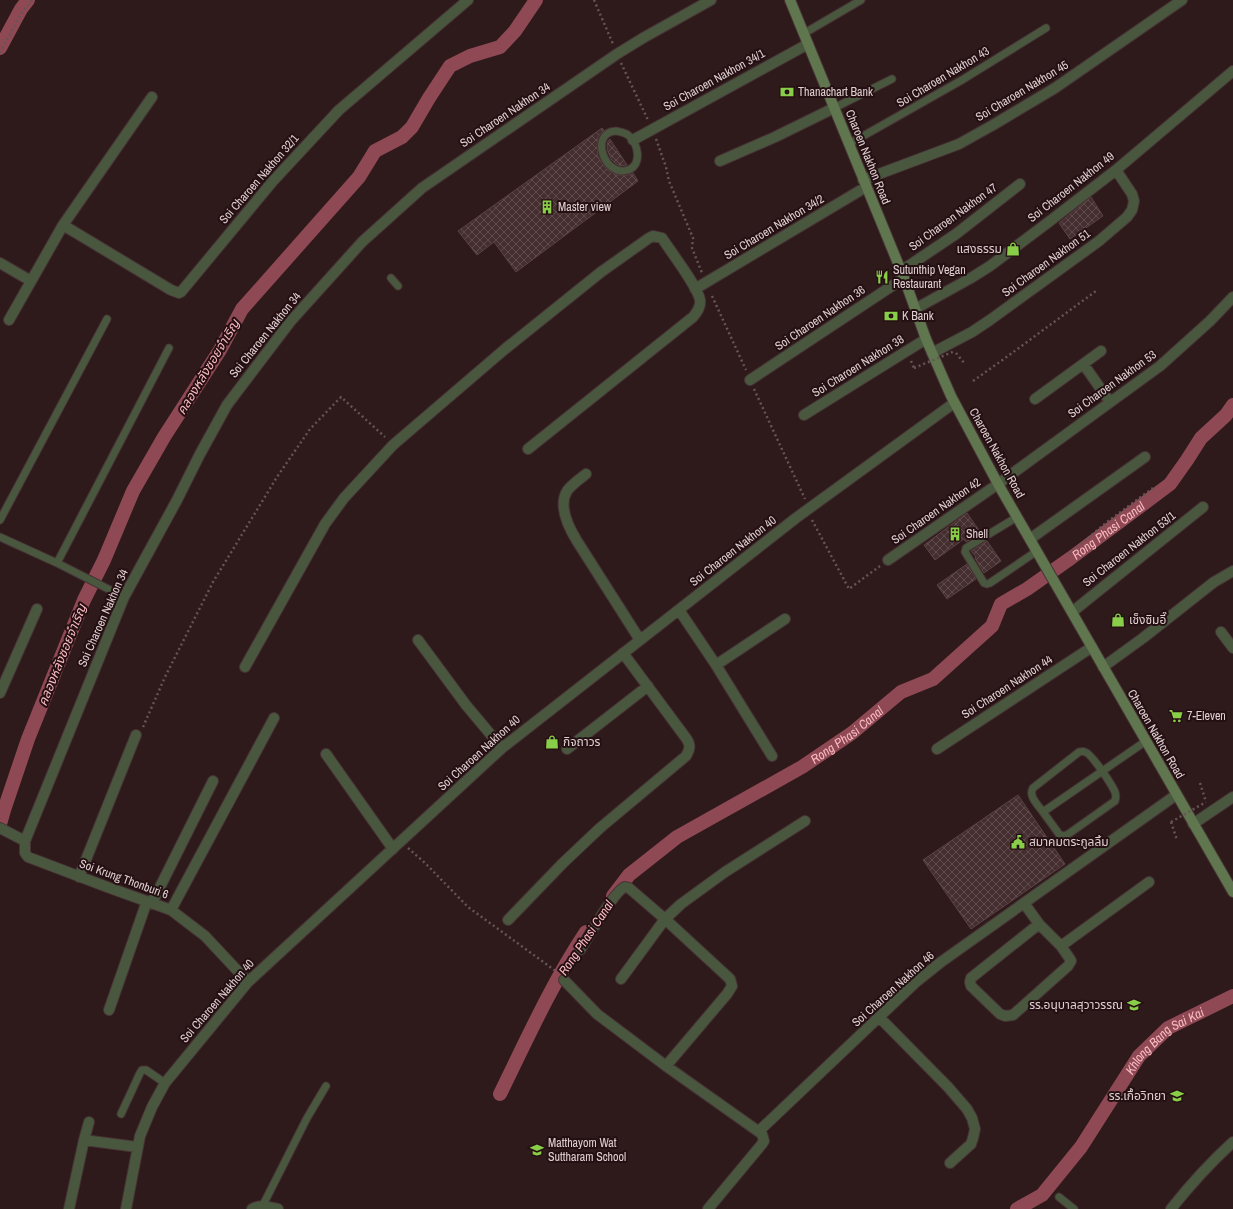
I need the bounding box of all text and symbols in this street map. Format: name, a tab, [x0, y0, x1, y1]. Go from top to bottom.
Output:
street label: Soi Charoen Nakhon 43	[894, 43, 992, 111]
street label: Soi Charoen Nakhon 34/1	[660, 45, 768, 115]
street label: Soi Charoen Nakhon 45	[973, 57, 1072, 125]
street label: Soi Charoen Nakhon 34	[457, 79, 554, 151]
bank icon: Thanachart Bank	[779, 84, 795, 100]
place label: Thanachart Bank	[798, 84, 873, 100]
street label: Charoen Nakhon Road	[842, 107, 894, 207]
street label: Soi Charoen Nakhon 32/1	[216, 130, 303, 227]
street label: Soi Charoen Nakhon 49	[1024, 148, 1118, 226]
street label: Soi Charoen Nakhon 47	[906, 179, 1001, 255]
street label: Soi Charoen Nakhon 34/2	[721, 191, 827, 263]
building icon: Master view	[539, 199, 555, 215]
place label: Master view	[558, 199, 612, 215]
street label: Soi Charoen Nakhon 51	[999, 225, 1094, 301]
place label: แสงธรรม	[956, 241, 1002, 257]
shop icon: แสงธรรม	[1005, 241, 1021, 257]
place label: Sutunthip Vegan Restaurant	[893, 262, 966, 292]
restaurant icon: Sutunthip Vegan Restaurant	[874, 269, 890, 285]
street label: Soi Charoen Nakhon 36	[772, 282, 868, 354]
street label: Soi Charoen Nakhon 34	[226, 289, 305, 381]
bank icon: K Bank	[883, 308, 899, 324]
place label: K Bank	[902, 308, 934, 324]
water label: คลองหลังซอยจำเริญ	[173, 315, 244, 418]
street label: Soi Charoen Nakhon 38	[809, 331, 907, 401]
street label: Soi Charoen Nakhon 53	[1065, 346, 1159, 422]
street label: Charoen Nakhon Road	[966, 405, 1028, 501]
street label: Soi Charoen Nakhon 42	[888, 474, 984, 548]
water label: Rong Phasi Canal	[1068, 497, 1148, 563]
street label: Soi Charoen Nakhon 53/1	[1079, 507, 1179, 590]
street label: Soi Charoen Nakhon 40	[686, 512, 780, 590]
building icon: Shell	[947, 526, 963, 542]
place label: Shell	[966, 526, 988, 542]
street label: Soi Charoen Nakhon 34	[74, 566, 132, 669]
water label: คลองหลังซอยจำเริญ	[34, 600, 91, 708]
place label: เช็งซิมอี๊	[1129, 611, 1167, 628]
shop icon: เช็งซิมอี๊	[1110, 612, 1126, 628]
street label: Soi Charoen Nakhon 44	[958, 651, 1056, 722]
street label: Charoen Nakhon Road	[1124, 686, 1188, 782]
water label: Rong Phasi Canal	[807, 702, 887, 767]
supermarket icon: 7-Eleven	[1168, 708, 1184, 724]
place label: 7-Eleven	[1187, 708, 1226, 724]
street label: Soi Charoen Nakhon 40	[434, 712, 524, 794]
shop icon: กิจถาวร	[544, 734, 560, 750]
place label: กิจถาวร	[563, 734, 601, 750]
public building icon: สมาคมตระกูลลิ้ม	[1010, 834, 1026, 850]
place label: สมาคมตระกูลลิ้ม	[1029, 834, 1109, 850]
street label: Soi Krung Thonburi 6	[77, 855, 171, 903]
water label: Rong Phasi Canal	[555, 897, 618, 979]
street label: Soi Charoen Nakhon 46	[848, 948, 938, 1030]
street label: Soi Charoen Nakhon 40	[176, 956, 258, 1046]
place label: รร.อนุบาลสุวาวรรณ	[1029, 997, 1123, 1013]
school or university icon: รร.อนุบาลสุวาวรรณ	[1126, 997, 1142, 1013]
water label: Khlong Bang Sai Kai	[1121, 1003, 1207, 1077]
place label: รร.เกื้อวิทยา	[1109, 1087, 1166, 1104]
school or university icon: รร.เกื้อวิทยา	[1169, 1088, 1185, 1104]
place label: Matthayom Wat Suttharam School	[548, 1135, 626, 1165]
school or university icon: Matthayom Wat Suttharam School	[529, 1142, 545, 1158]

